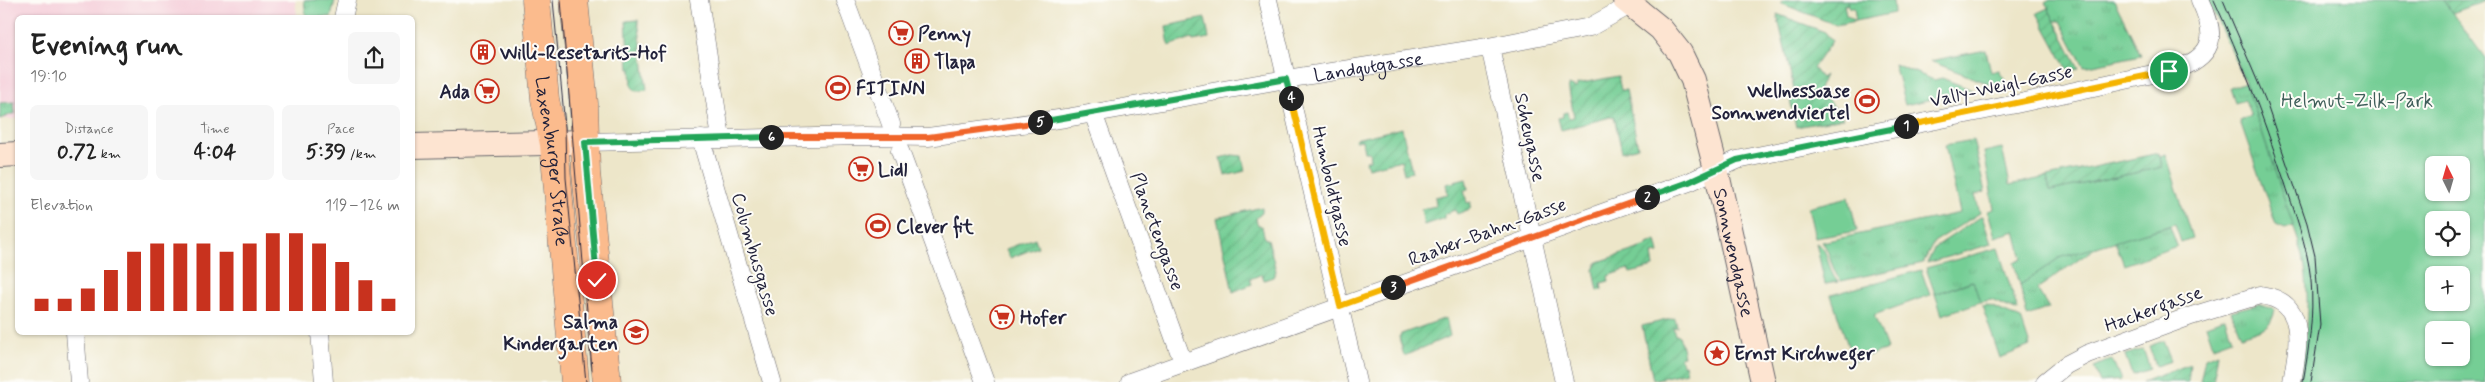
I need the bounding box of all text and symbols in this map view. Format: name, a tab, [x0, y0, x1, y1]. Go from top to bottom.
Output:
supermarket icon: Penny	[888, 20, 914, 46]
place label: Penny	[918, 22, 971, 48]
text: Evening run	[30, 28, 183, 65]
button: share	[348, 32, 400, 84]
building icon: Willi-Resetarits-Hof	[470, 39, 496, 65]
place label: Willi-Resetarits-Hof	[499, 41, 667, 66]
street label: Landgutgasse	[1312, 46, 1425, 88]
building icon: Tlapa	[904, 48, 930, 74]
place label: Tlapa	[934, 50, 975, 75]
pin	[2148, 50, 2190, 92]
icon: arrive	[2155, 57, 2183, 85]
street label: Vally-Weigl-Gasse	[1928, 59, 2075, 115]
text: 19:10	[30, 66, 67, 87]
street label: Laxenburger Straße	[529, 75, 574, 247]
sports icon: FITINN	[825, 75, 851, 101]
place label: FITINN	[856, 77, 925, 102]
supermarket icon: Ada	[474, 78, 500, 104]
place label: Wellnessoase Sonnwendviertel	[1711, 79, 1850, 126]
place label: Ada	[440, 80, 470, 105]
pin: 4	[1278, 86, 1304, 110]
sports icon: Wellnessoase Sonnwendviertel	[1854, 88, 1880, 114]
text: 4	[1287, 89, 1296, 107]
park label: Helmut-Zilk-Park	[2281, 89, 2433, 114]
street label: Scheugasse	[1507, 91, 1551, 184]
pin: 5	[1028, 110, 1052, 134]
text: 5	[1036, 113, 1045, 131]
pin: 1	[1894, 114, 1918, 138]
text: 1	[1903, 117, 1910, 135]
text: Distance	[64, 120, 114, 138]
text: Time	[200, 120, 230, 138]
text: Pace	[327, 120, 355, 138]
pin: 6	[758, 124, 784, 150]
street label: Humboldtgasse	[1305, 124, 1358, 249]
text: 6	[768, 128, 775, 146]
text: 0.72	[57, 138, 97, 166]
text: 4:04	[194, 138, 236, 166]
text: 5:39	[306, 138, 346, 166]
text: km	[97, 145, 121, 163]
text: /km	[346, 145, 376, 163]
supermarket icon: Lidl	[848, 156, 874, 182]
north arrow	[2425, 156, 2470, 201]
map controls	[2425, 156, 2470, 366]
place label: Lidl	[878, 158, 908, 183]
street label: Planetengasse	[1122, 169, 1190, 295]
pin: 2	[1634, 184, 1660, 210]
street label: Sonnwendgasse	[1707, 186, 1759, 319]
text: 2	[1644, 188, 1651, 206]
street label: Columbusgasse	[723, 190, 784, 320]
street label: Raaber-Bahn-Gasse	[1405, 192, 1570, 273]
text: Elevation	[30, 195, 93, 216]
text: 119–126 m	[325, 195, 400, 216]
button: locate	[2425, 211, 2470, 256]
sports icon: Clever fit	[865, 213, 891, 239]
place label: Clever fit	[896, 215, 975, 240]
pin	[576, 259, 618, 301]
icon: check	[583, 266, 611, 294]
button: +	[2425, 266, 2470, 311]
pin: 3	[1380, 274, 1406, 300]
text: 3	[1390, 278, 1397, 296]
street label: Hackergasse	[2101, 280, 2207, 341]
supermarket icon: Hofer	[989, 304, 1015, 330]
place label: Hofer	[1020, 306, 1067, 331]
place label: Salma Kindergarten	[503, 310, 618, 360]
school or university icon: Salma Kindergarten	[623, 319, 649, 345]
button: −	[2425, 321, 2470, 366]
place icon: Ernst Kirchweger	[1704, 340, 1730, 366]
place label: Ernst Kirchweger	[1734, 342, 1876, 370]

